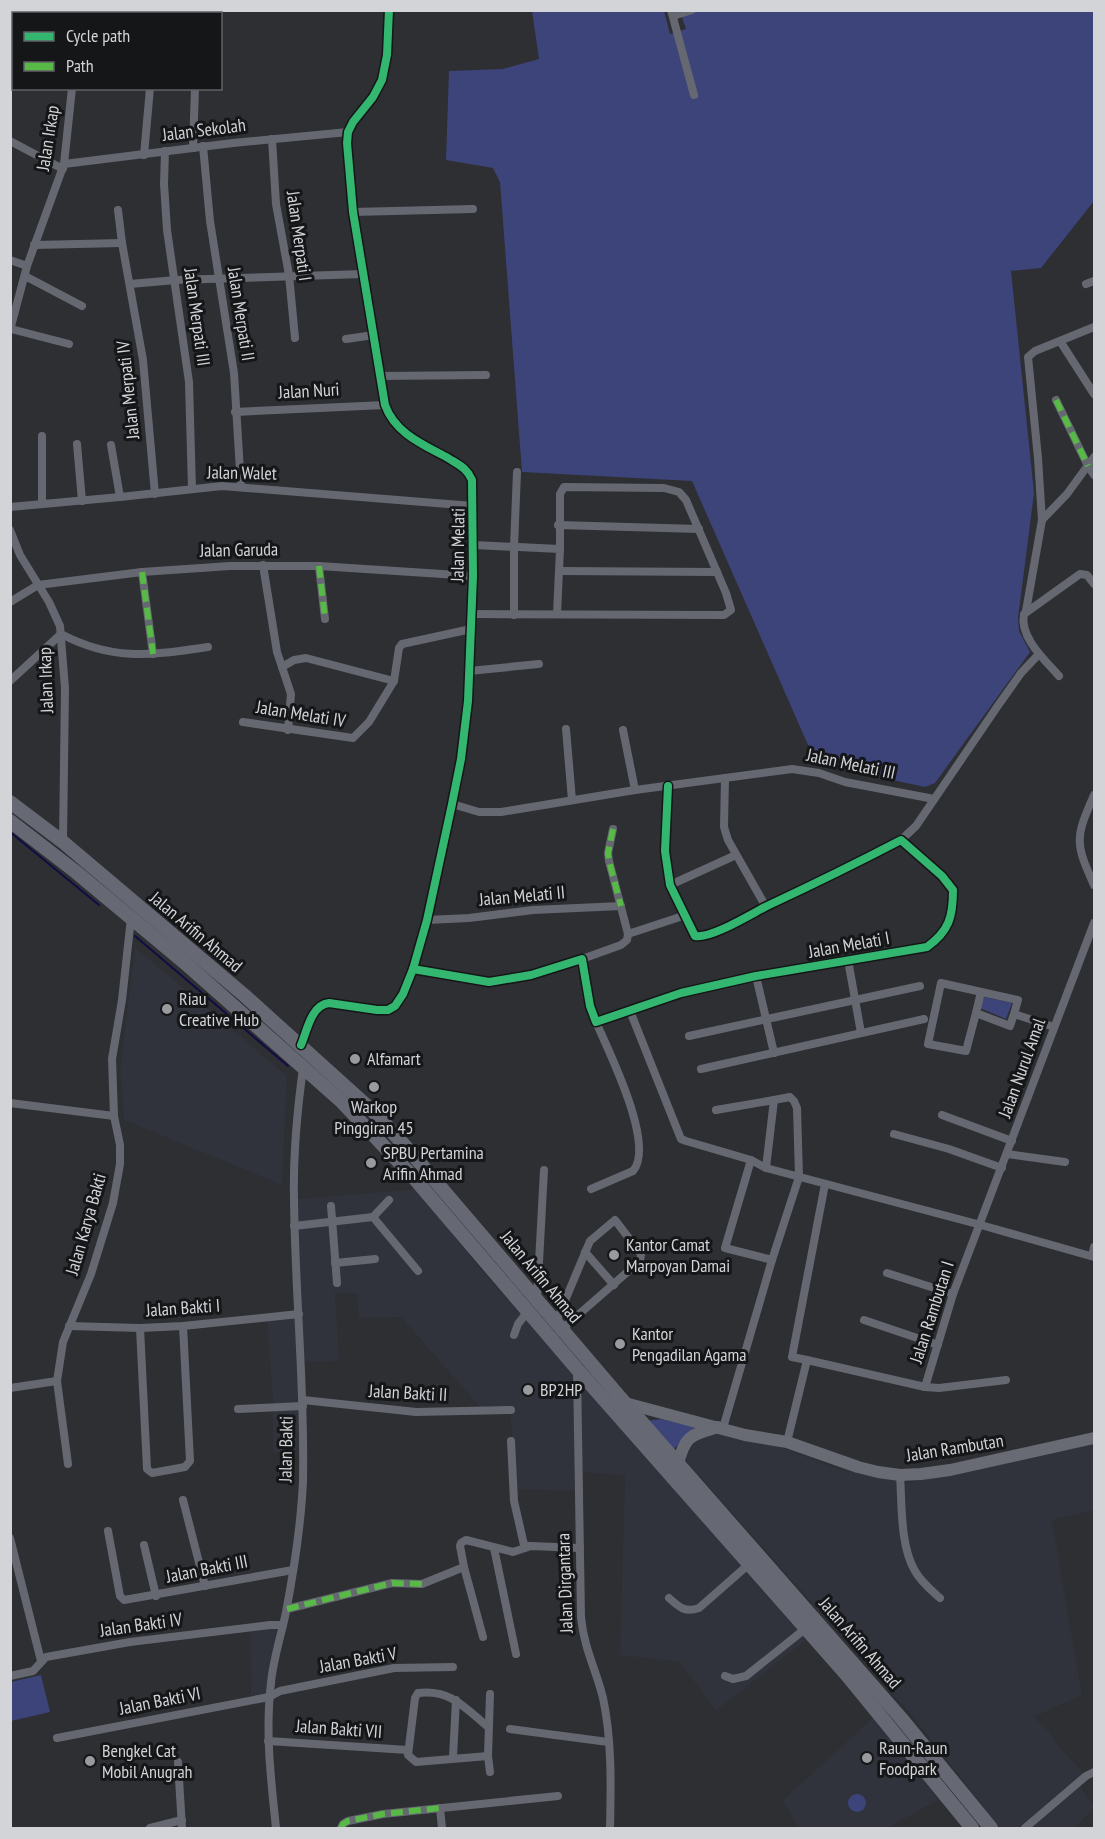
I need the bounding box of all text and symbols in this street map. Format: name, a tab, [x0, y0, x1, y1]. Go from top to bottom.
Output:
legend	[12, 12, 222, 90]
text: Cycle path	[66, 24, 130, 47]
text: Path	[66, 54, 94, 77]
street label: Jalan Irkap	[31, 103, 64, 173]
street label: Jalan Sekolah	[160, 113, 247, 146]
street label: Jalan Merpati I	[282, 189, 317, 282]
street label: Jalan Merpati II	[223, 264, 260, 362]
street label: Jalan Merpati III	[179, 265, 216, 367]
street label: Jalan Merpati IV	[111, 339, 144, 441]
street label: Jalan Nuri	[277, 377, 340, 404]
street label: Jalan Walet	[206, 460, 277, 485]
street label: Jalan Melati	[445, 508, 470, 583]
street label: Jalan Garuda	[199, 537, 278, 562]
street label: Jalan Irkap	[33, 647, 58, 714]
street label: Jalan Melati IV	[254, 695, 348, 732]
street label: Jalan Melati III	[804, 743, 898, 784]
street label: Jalan Melati II	[477, 880, 566, 911]
street label: Jalan Arifin Ahmad	[145, 886, 247, 977]
street label: Jalan Melati I	[806, 926, 891, 963]
place label: Riau Creative Hub	[179, 987, 259, 1031]
marker: Riau Creative Hub	[160, 1002, 174, 1016]
street label: Jalan Nurul Amal	[993, 1014, 1050, 1122]
place label: Alfamart	[367, 1047, 421, 1070]
marker: Alfamart	[348, 1052, 362, 1066]
marker: Warkop Pinggiran 45	[367, 1080, 381, 1094]
place label: Warkop Pinggiran 45	[334, 1095, 414, 1139]
place label: SPBU Pertamina Arifin Ahmad	[383, 1141, 484, 1185]
marker: SPBU Pertamina Arifin Ahmad	[364, 1156, 378, 1170]
street label: Jalan Karya Bakti	[60, 1170, 111, 1278]
street label: Jalan Arifin Ahmad	[495, 1225, 587, 1328]
place label: Kantor Camat Marpoyan Damai	[626, 1233, 730, 1277]
marker: Kantor Camat Marpoyan Damai	[607, 1248, 621, 1262]
street label: Jalan Rambutan I	[904, 1258, 959, 1367]
street label: Jalan Bakti I	[144, 1293, 221, 1322]
place label: Kantor Pengadilan Agama	[632, 1322, 746, 1366]
marker: Kantor Pengadilan Agama	[613, 1337, 627, 1351]
place label: BP2HP	[540, 1378, 582, 1401]
street label: Jalan Bakti II	[367, 1379, 448, 1406]
marker: BP2HP	[521, 1383, 535, 1397]
street label: Jalan Bakti	[273, 1416, 298, 1483]
street label: Jalan Rambutan	[904, 1428, 1005, 1467]
street label: Jalan Dirgantara	[551, 1533, 578, 1634]
street label: Jalan Bakti III	[163, 1549, 250, 1588]
street label: Jalan Arifin Ahmad	[814, 1591, 906, 1693]
street label: Jalan Bakti IV	[97, 1607, 184, 1642]
street label: Jalan Bakti V	[317, 1641, 399, 1678]
street label: Jalan Bakti VI	[116, 1681, 202, 1720]
street label: Jalan Bakti VII	[294, 1714, 383, 1743]
place label: Raun-Raun Foodpark	[879, 1736, 947, 1780]
place label: Bengkel Cat Mobil Anugrah	[102, 1739, 193, 1783]
marker: Raun-Raun Foodpark	[860, 1751, 874, 1765]
marker: Bengkel Cat Mobil Anugrah	[83, 1754, 97, 1768]

